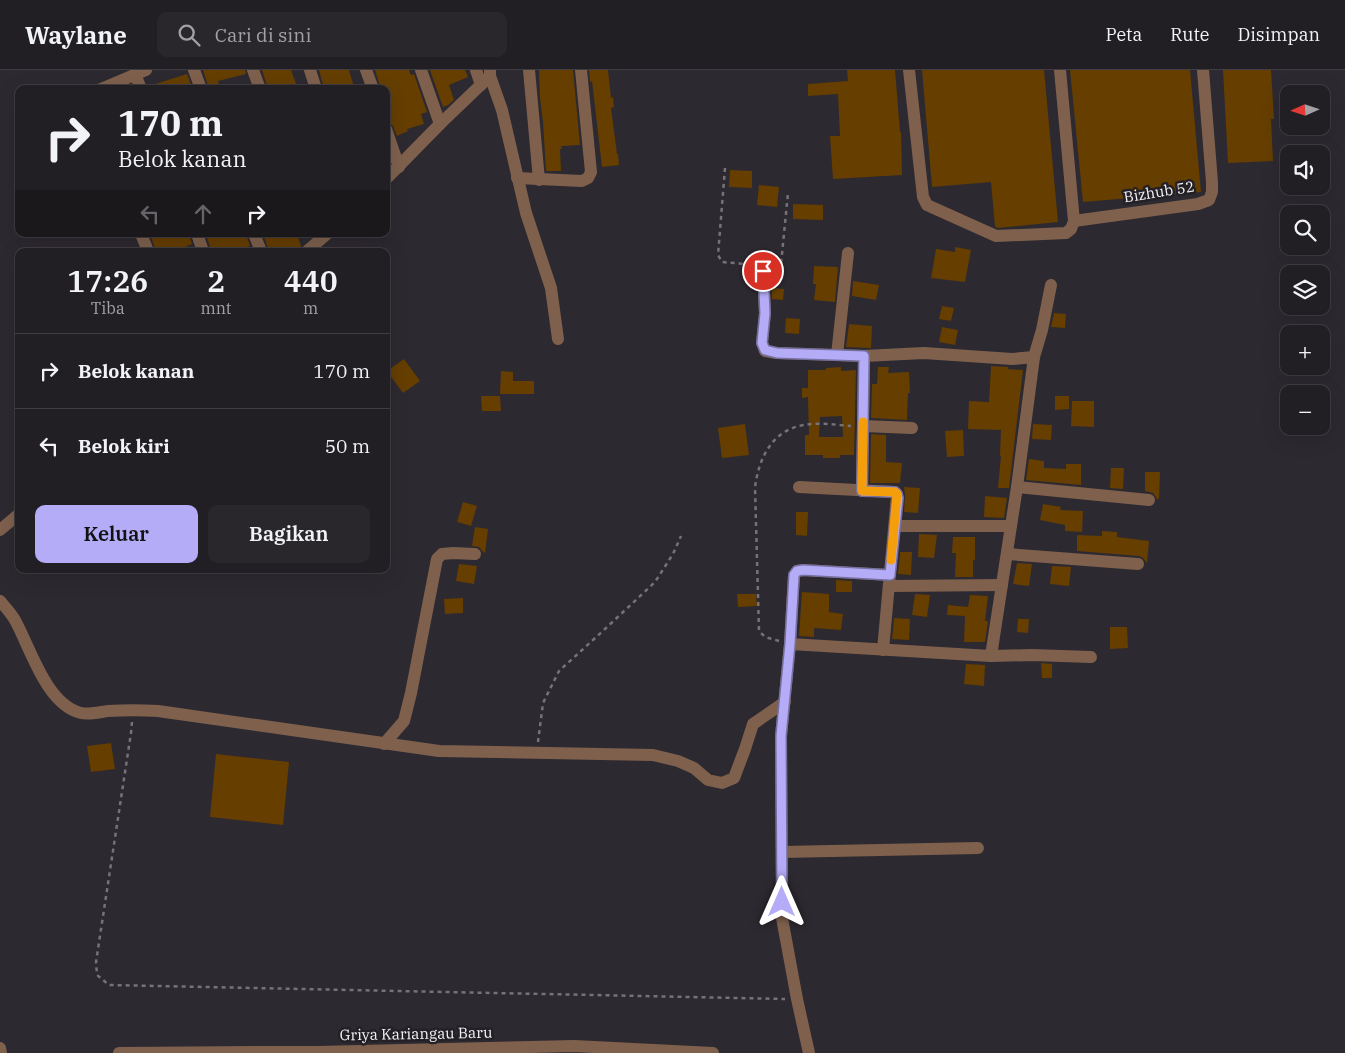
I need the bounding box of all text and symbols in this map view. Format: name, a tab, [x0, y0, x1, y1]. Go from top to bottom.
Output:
search box	[157, 12, 507, 57]
text: Waylane	[25, 19, 127, 51]
icon: search	[175, 21, 203, 49]
text: Cari di sini	[215, 23, 311, 47]
text: Peta	[1106, 23, 1142, 46]
text: Rute	[1170, 23, 1209, 46]
text: Disimpan	[1237, 23, 1320, 46]
north arrow	[1280, 85, 1330, 135]
map controls	[1280, 85, 1330, 435]
text: 170 m	[118, 100, 223, 146]
icon: right	[35, 105, 100, 170]
text: Belok kanan	[118, 144, 246, 173]
button: sound	[1280, 145, 1330, 195]
street label: Bizhub 52	[1122, 177, 1196, 206]
icon: left	[136, 200, 164, 228]
icon: ahead	[189, 200, 217, 228]
icon: right	[242, 200, 270, 228]
button: search	[1280, 205, 1330, 255]
pin	[742, 250, 784, 292]
icon: arrive	[749, 257, 777, 285]
text: 17:26	[67, 261, 148, 300]
text: 2	[207, 261, 225, 300]
text: 440	[284, 261, 338, 300]
button: layers	[1280, 265, 1330, 315]
text: Tiba	[91, 298, 125, 318]
text: mnt	[200, 298, 232, 318]
text: m	[303, 298, 318, 318]
button: +	[1280, 325, 1330, 375]
icon: right	[35, 357, 63, 385]
text: Belok kanan	[78, 359, 194, 383]
text: 170 m	[313, 359, 370, 383]
button: −	[1280, 385, 1330, 435]
icon: left	[35, 432, 63, 460]
text: Belok kiri	[78, 434, 170, 458]
text: 50 m	[325, 434, 370, 458]
button: Keluar	[35, 505, 198, 563]
button: Bagikan	[208, 505, 370, 563]
position arrow	[755, 875, 807, 927]
street label: Griya Kariangau Baru	[339, 1023, 493, 1044]

